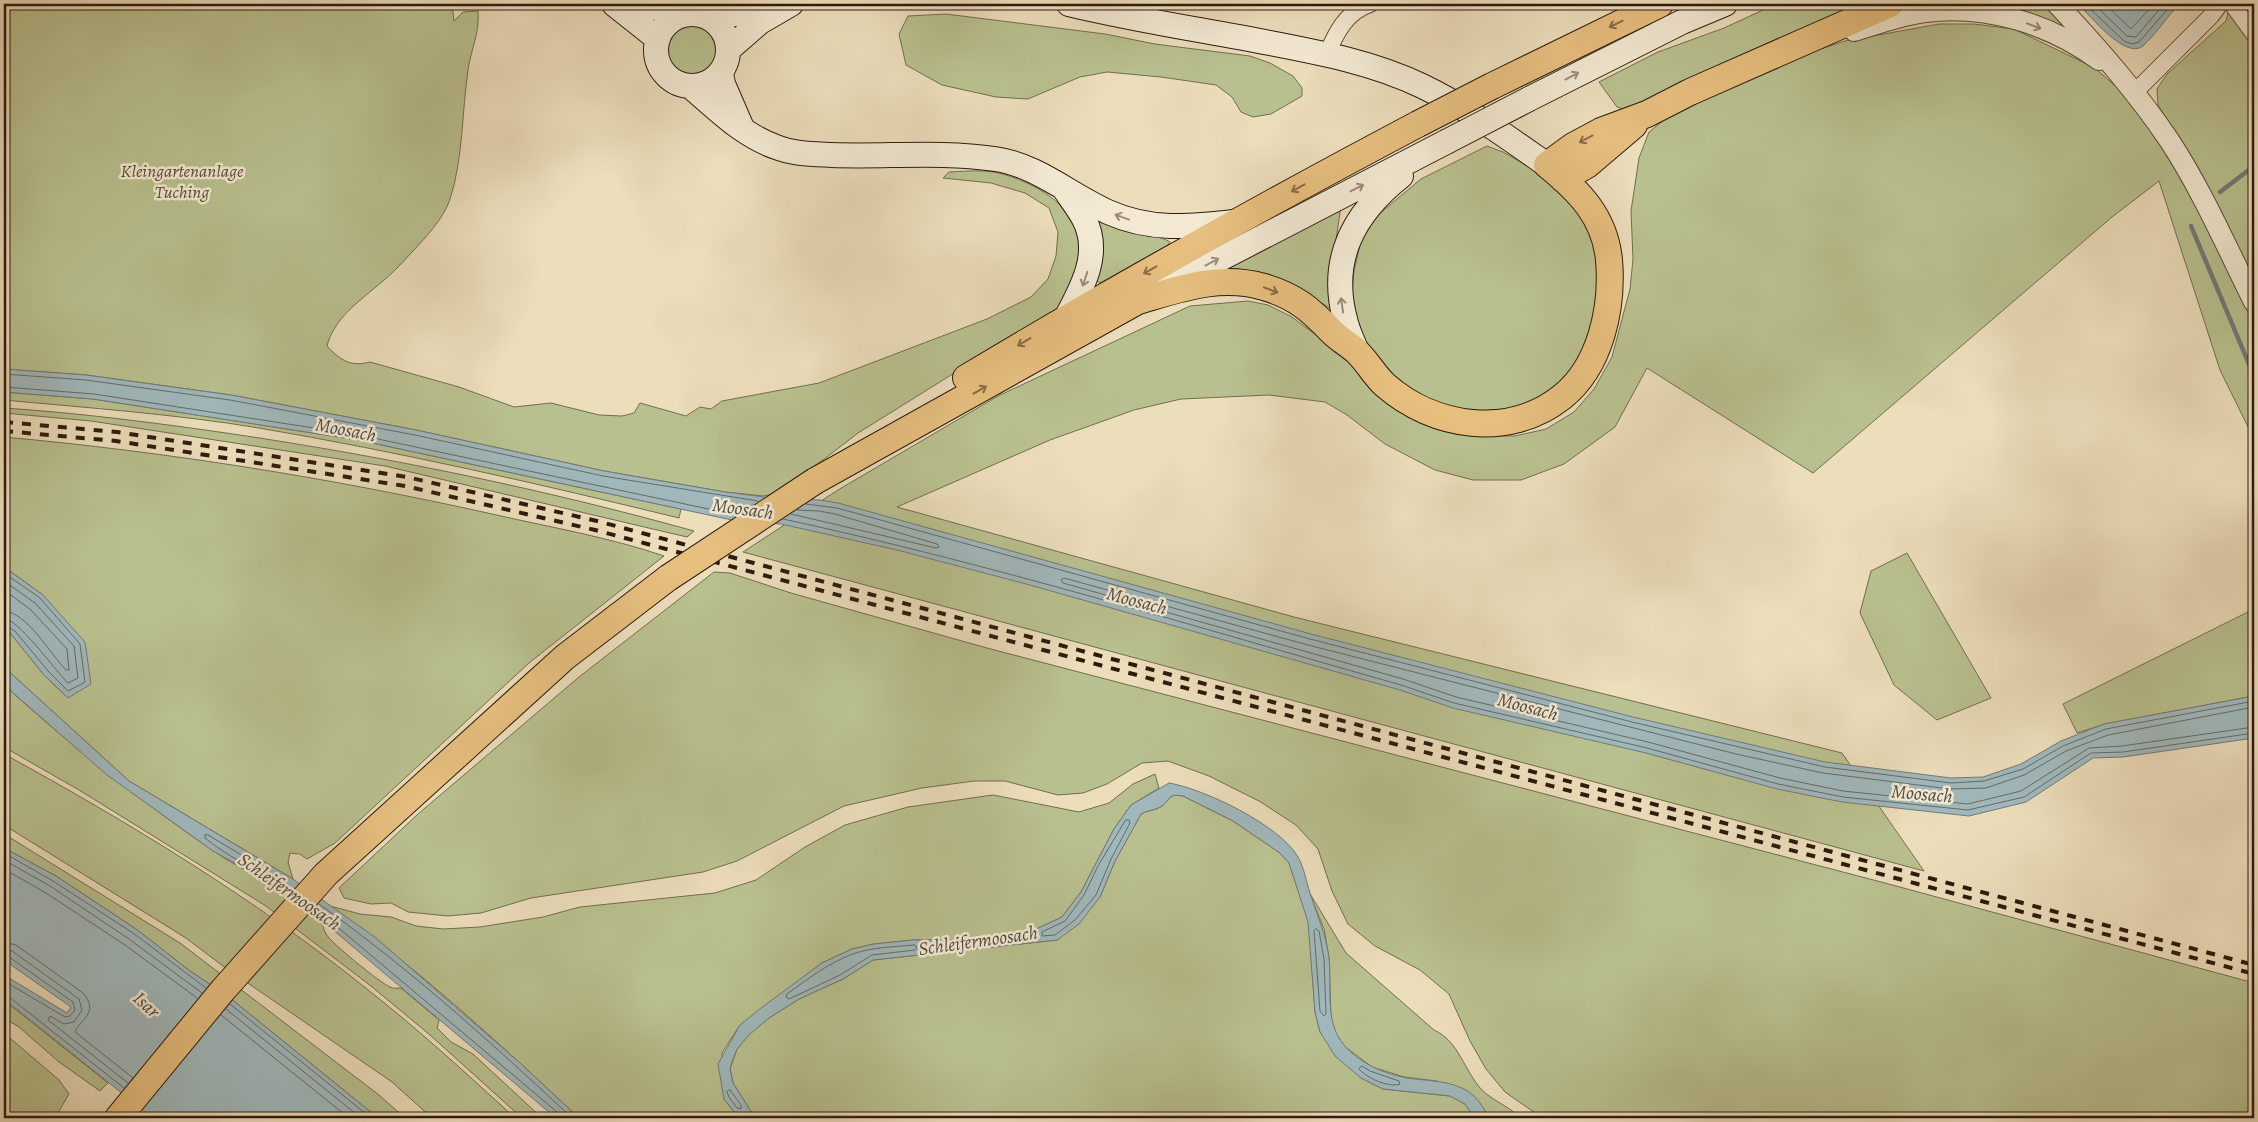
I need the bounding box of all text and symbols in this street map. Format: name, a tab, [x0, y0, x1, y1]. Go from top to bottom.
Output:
one-way arrow	[1609, 20, 1624, 30]
one-way arrow	[2026, 21, 2041, 31]
one-way arrow	[1565, 71, 1580, 81]
one-way arrow	[1579, 135, 1594, 144]
park label: Kleingartenanlage Tuching	[121, 159, 244, 204]
one-way arrow	[1349, 183, 1364, 192]
one-way arrow	[1291, 184, 1306, 194]
one-way arrow	[1115, 212, 1130, 221]
one-way arrow	[1205, 257, 1220, 267]
one-way arrow	[1144, 266, 1158, 276]
one-way arrow	[1080, 271, 1090, 287]
one-way arrow	[1263, 286, 1278, 295]
one-way arrow	[1337, 298, 1347, 314]
one-way arrow	[1017, 338, 1031, 348]
one-way arrow	[972, 385, 987, 394]
water label: Moosach	[313, 411, 378, 449]
water label: Moosach	[711, 492, 775, 526]
water label: Moosach	[1104, 580, 1170, 621]
water label: Moosach	[1495, 686, 1561, 727]
water label: Moosach	[1890, 778, 1954, 810]
water label: Schleifermoosach	[233, 847, 346, 937]
water label: Schleifermoosach	[917, 920, 1039, 962]
water label: Isar	[127, 986, 166, 1025]

